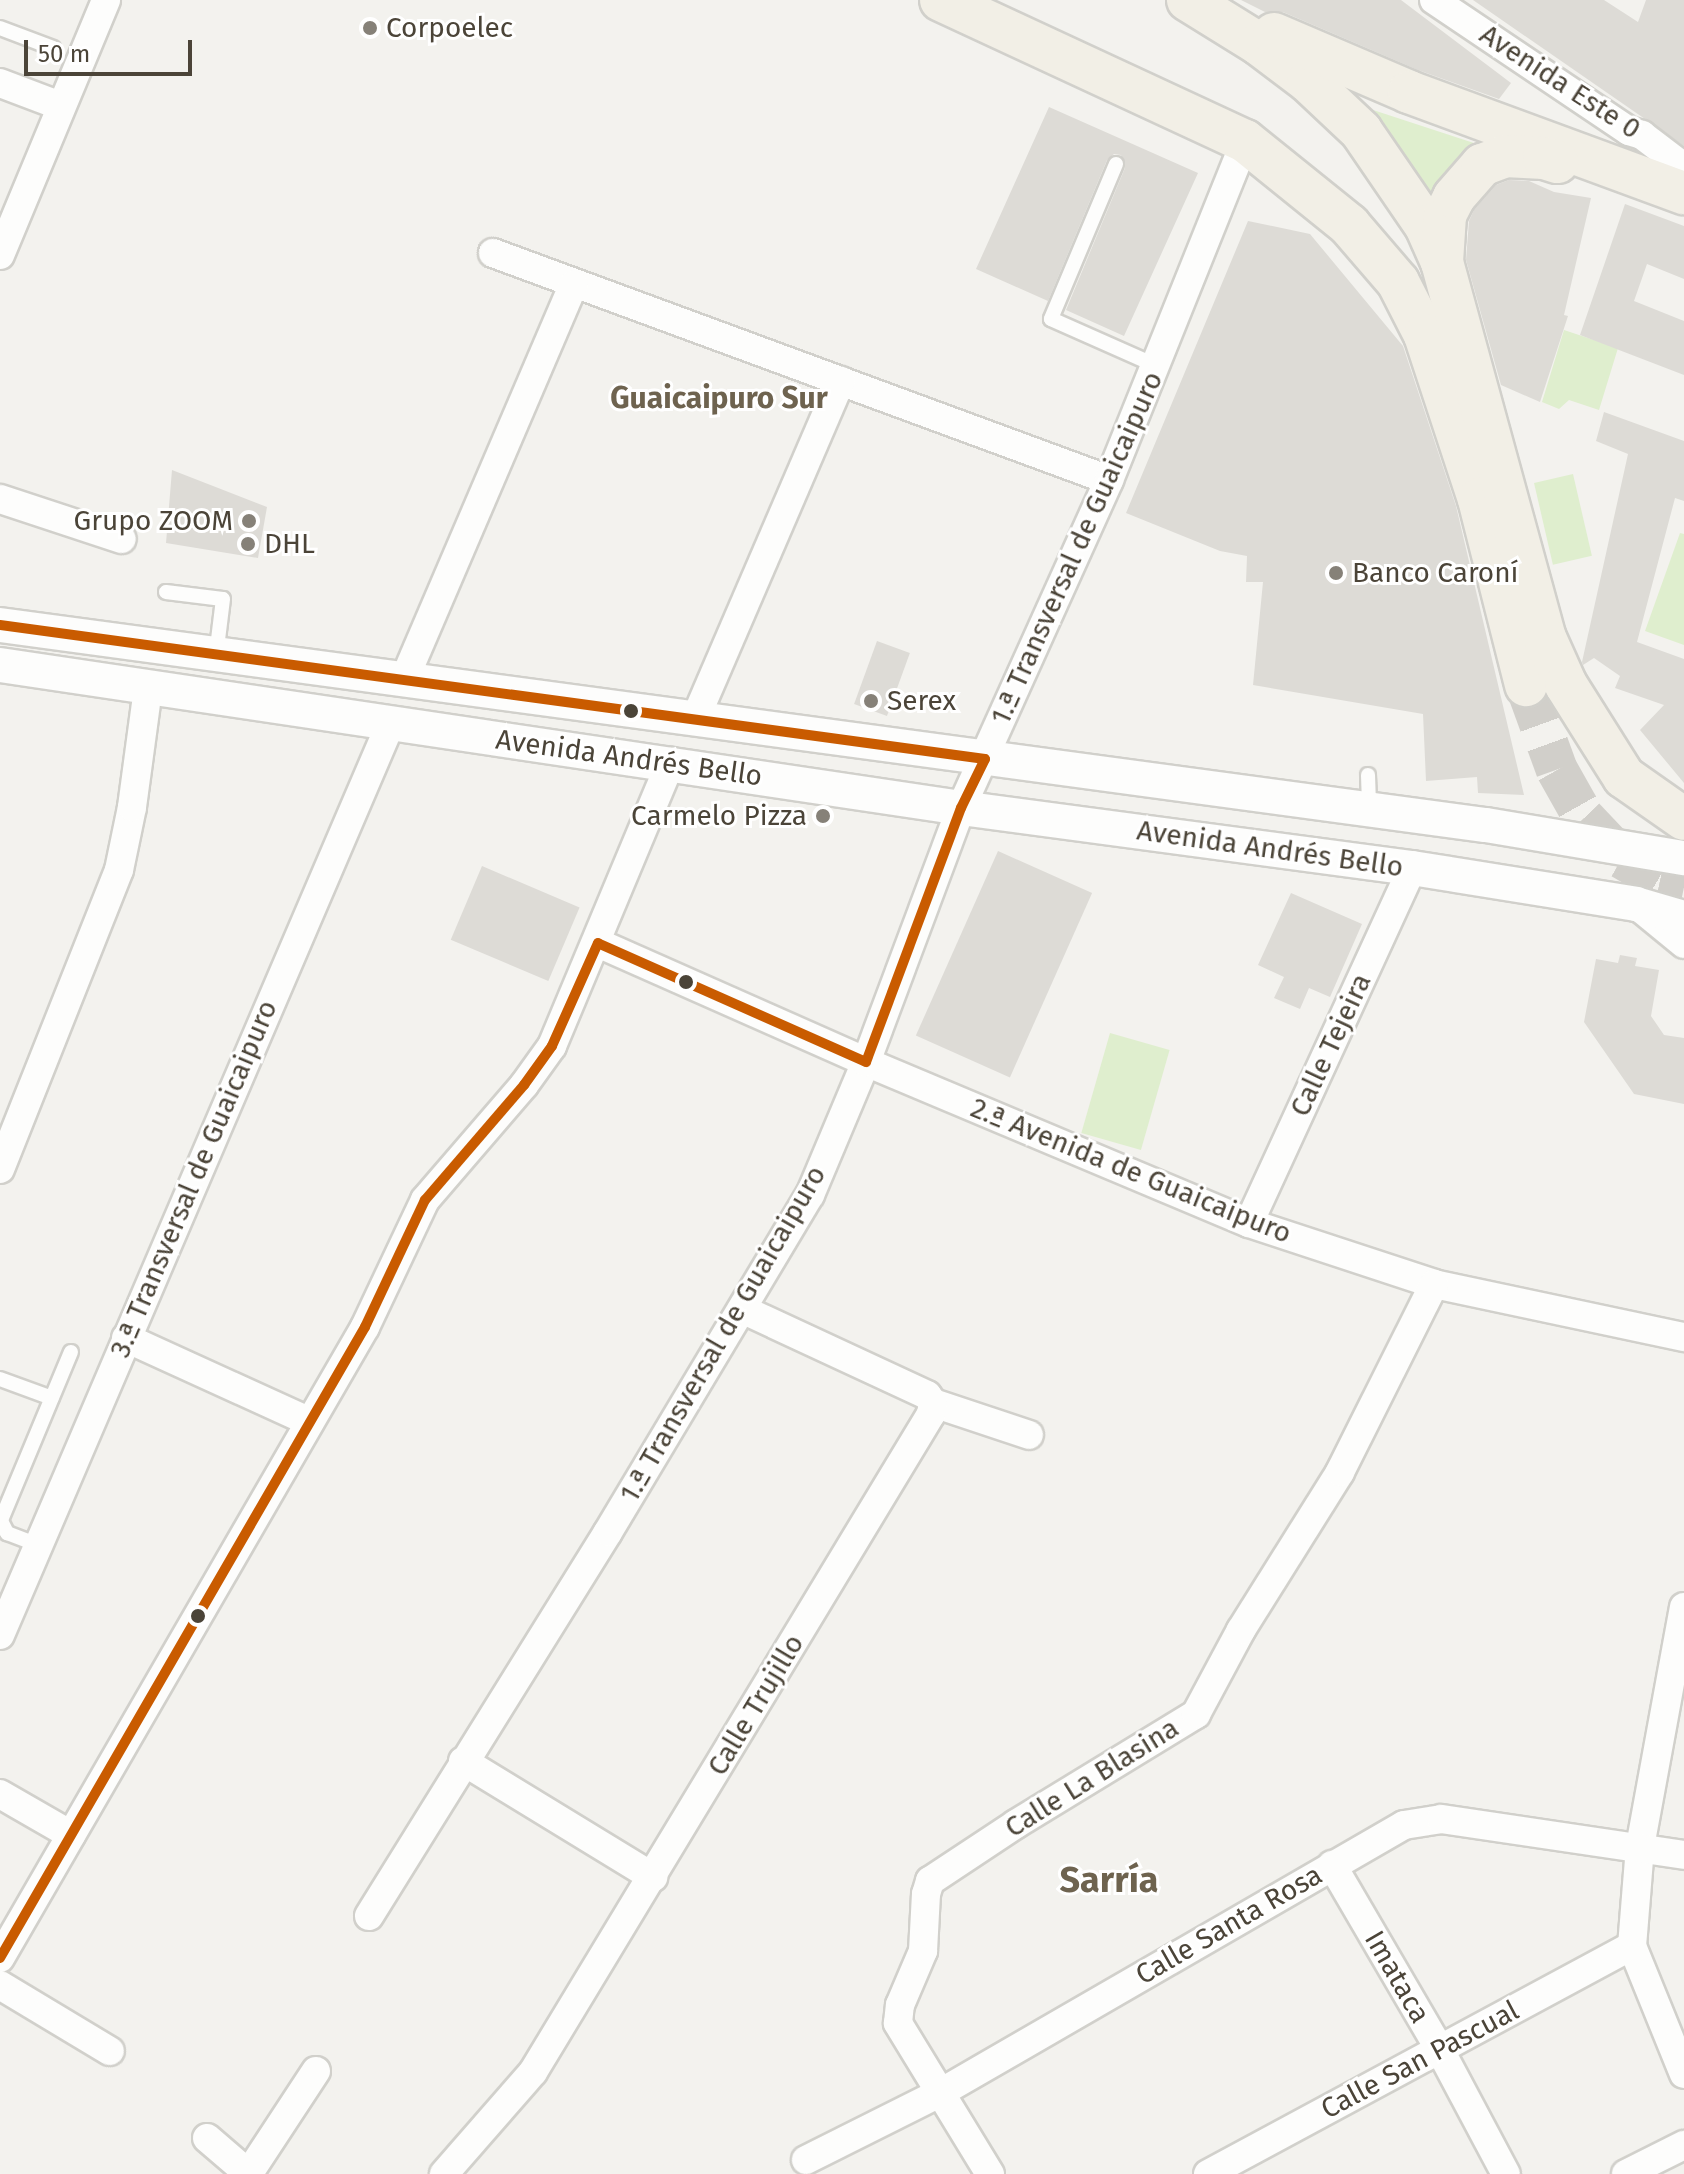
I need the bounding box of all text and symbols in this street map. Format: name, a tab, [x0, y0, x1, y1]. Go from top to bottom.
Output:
place label: Corpoelec	[386, 11, 513, 45]
street label: Avenida Este 0	[1473, 18, 1647, 146]
marker: Corpoelec	[361, 19, 379, 37]
scale bar	[28, 24, 196, 74]
text: 50 m	[38, 40, 90, 68]
street label: 1.ª Transversal de Guaicaipuro	[984, 366, 1170, 730]
district label: Guaicaipuro Sur	[610, 380, 828, 416]
place label: Grupo ZOOM	[74, 504, 233, 538]
marker: Grupo ZOOM	[240, 512, 258, 530]
place label: DHL	[264, 527, 315, 561]
marker: DHL	[239, 535, 257, 553]
place label: Banco Caroní	[1352, 556, 1519, 590]
marker: Banco Caroní	[1327, 564, 1345, 582]
place label: Serex	[887, 684, 956, 718]
marker: Serex	[862, 692, 880, 710]
unlabelled marker	[623, 703, 639, 719]
street label: Avenida Andrés Bello	[494, 723, 764, 793]
place label: Carmelo Pizza	[631, 799, 807, 833]
marker: Carmelo Pizza	[814, 807, 832, 825]
street label: Avenida Andrés Bello	[1135, 814, 1405, 884]
street label: Calle Tejeira	[1283, 968, 1379, 1122]
unlabelled marker	[678, 974, 694, 990]
street label: 3.ª Transversal de Guaicaipuro	[103, 995, 285, 1363]
street label: 2.ª Avenida de Guaicaipuro	[966, 1091, 1296, 1251]
street label: 1.ª Transversal de Guaicaipuro	[613, 1160, 833, 1508]
unlabelled marker	[190, 1608, 206, 1624]
street label: Calle Trujillo	[701, 1628, 811, 1782]
street label: Calle La Blasina	[999, 1711, 1185, 1845]
street label: Calle Santa Rosa	[1130, 1858, 1328, 1992]
district label: Sarría	[1059, 1859, 1159, 1903]
street label: Imataca	[1357, 1925, 1437, 2029]
street label: Calle San Pascual	[1315, 1994, 1525, 2126]

